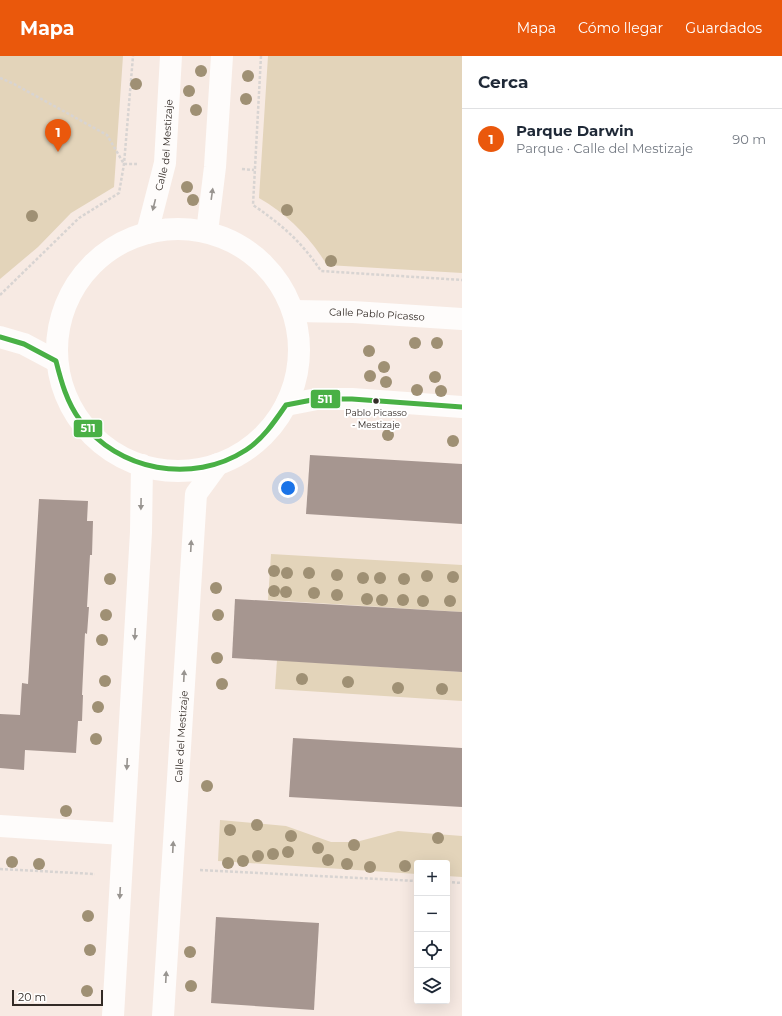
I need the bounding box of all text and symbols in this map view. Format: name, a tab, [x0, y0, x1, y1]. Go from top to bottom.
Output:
text: Mapa	[20, 17, 75, 40]
text: Mapa	[517, 19, 556, 37]
text: Cómo llegar	[578, 19, 663, 37]
text: Guardados	[685, 19, 762, 37]
text: Cerca	[478, 72, 528, 92]
street label: Calle del Mestizaje	[152, 99, 175, 192]
pin: 1	[45, 119, 71, 152]
text: Parque Darwin	[516, 121, 634, 140]
text: 1	[488, 131, 494, 147]
text: 90 m	[732, 131, 766, 147]
text: Parque · Calle del Mestizaje	[516, 140, 693, 156]
one-way arrow	[209, 188, 215, 200]
one-way arrow	[151, 200, 157, 212]
street label: Calle Pablo Picasso	[329, 305, 425, 323]
line badge: 511	[310, 389, 341, 409]
text: 511	[317, 392, 333, 406]
marker: Pablo Picasso - Mestizaje	[371, 396, 381, 406]
place label: Pablo Picasso - Mestizaje	[345, 407, 407, 430]
line badge: 511	[73, 419, 103, 438]
text: 511	[80, 421, 96, 435]
your location	[278, 478, 298, 498]
one-way arrow	[138, 498, 144, 511]
one-way arrow	[188, 540, 195, 552]
one-way arrow	[132, 628, 138, 641]
one-way arrow	[180, 670, 187, 682]
street label: Calle del Mestizaje	[171, 690, 190, 783]
one-way arrow	[124, 758, 131, 770]
one-way arrow	[170, 841, 177, 853]
map controls	[414, 860, 450, 1004]
button: +	[414, 860, 450, 896]
one-way arrow	[117, 887, 123, 900]
button: −	[414, 896, 450, 932]
button: locate	[414, 932, 450, 968]
button: layers	[414, 968, 450, 1004]
one-way arrow	[162, 971, 169, 983]
scale bar	[12, 988, 103, 1007]
text: 20 m	[18, 990, 46, 1004]

